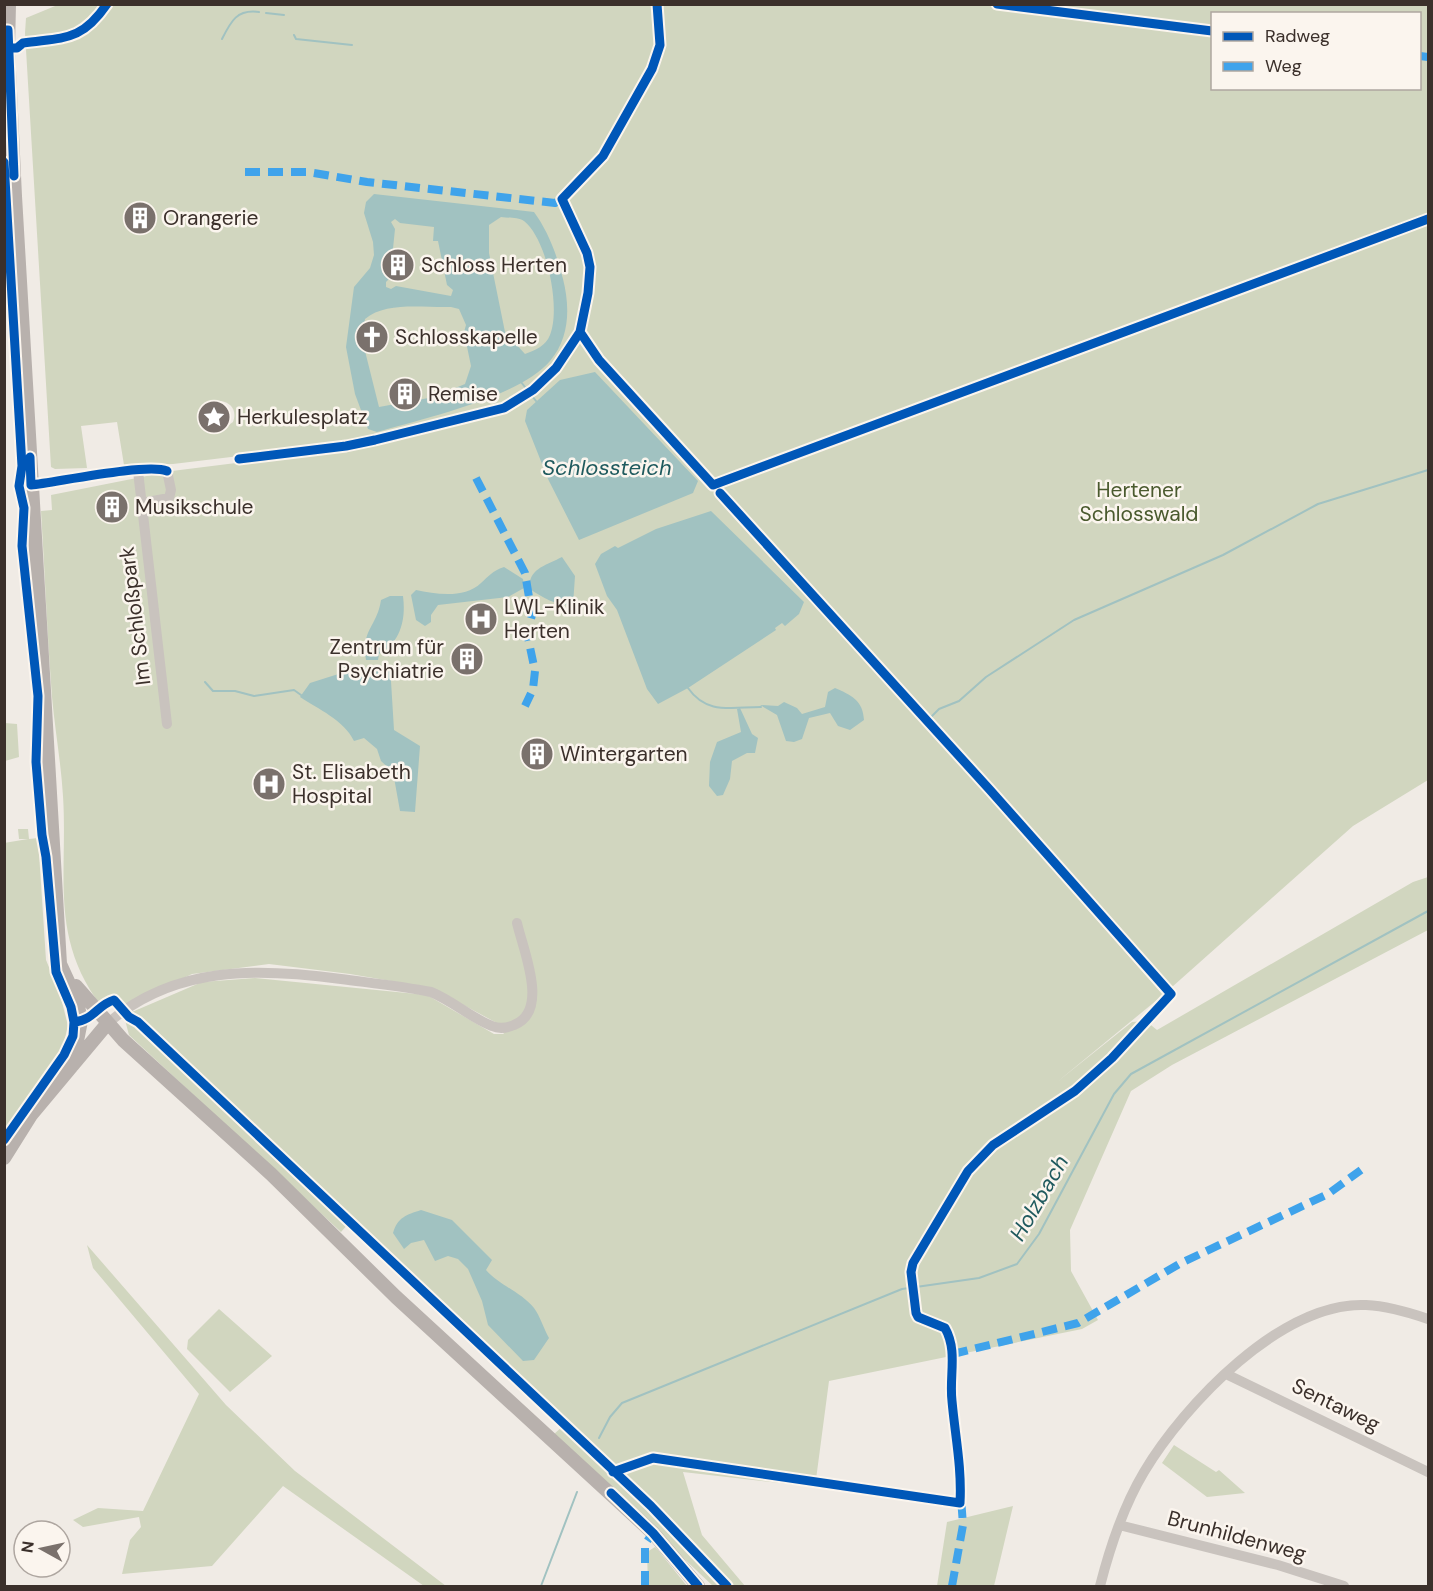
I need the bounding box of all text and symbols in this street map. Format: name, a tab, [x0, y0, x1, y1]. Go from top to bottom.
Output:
legend	[1211, 12, 1421, 90]
text: Radweg	[1265, 24, 1330, 48]
text: Weg	[1265, 54, 1302, 78]
building icon: Orangerie	[122, 200, 158, 236]
place label: Orangerie	[163, 204, 259, 232]
building icon: Schloss Herten	[380, 247, 416, 283]
place label: Schloss Herten	[421, 251, 567, 279]
church icon: Schlosskapelle	[354, 319, 390, 355]
place label: Schlosskapelle	[395, 323, 538, 351]
building icon: Remise	[387, 376, 423, 412]
place label: Remise	[428, 380, 498, 408]
place icon: Herkulesplatz	[196, 399, 232, 435]
place label: Herkulesplatz	[237, 403, 368, 431]
water label: Schlossteich	[542, 453, 672, 482]
park label: Hertener Schlosswald	[1079, 476, 1199, 528]
building icon: Musikschule	[94, 489, 130, 525]
place label: Musikschule	[135, 493, 254, 521]
street label: Im Schloßpark	[113, 545, 157, 687]
place label: LWL-Klinik Herten	[504, 593, 605, 645]
hospital icon: LWL-Klinik Herten	[463, 601, 499, 637]
place label: Zentrum für Psychiatrie	[329, 633, 444, 685]
building icon: Zentrum für Psychiatrie	[449, 641, 485, 677]
building icon: Wintergarten	[519, 736, 555, 772]
place label: Wintergarten	[560, 740, 688, 768]
place label: St. Elisabeth Hospital	[292, 758, 411, 810]
hospital icon: St. Elisabeth Hospital	[251, 766, 287, 802]
water label: Holzbach	[1003, 1150, 1075, 1246]
street label: Sentaweg	[1287, 1372, 1385, 1438]
street label: Brunhildenweg	[1164, 1504, 1310, 1568]
north arrow	[12, 1519, 72, 1579]
text: N	[16, 1540, 39, 1554]

